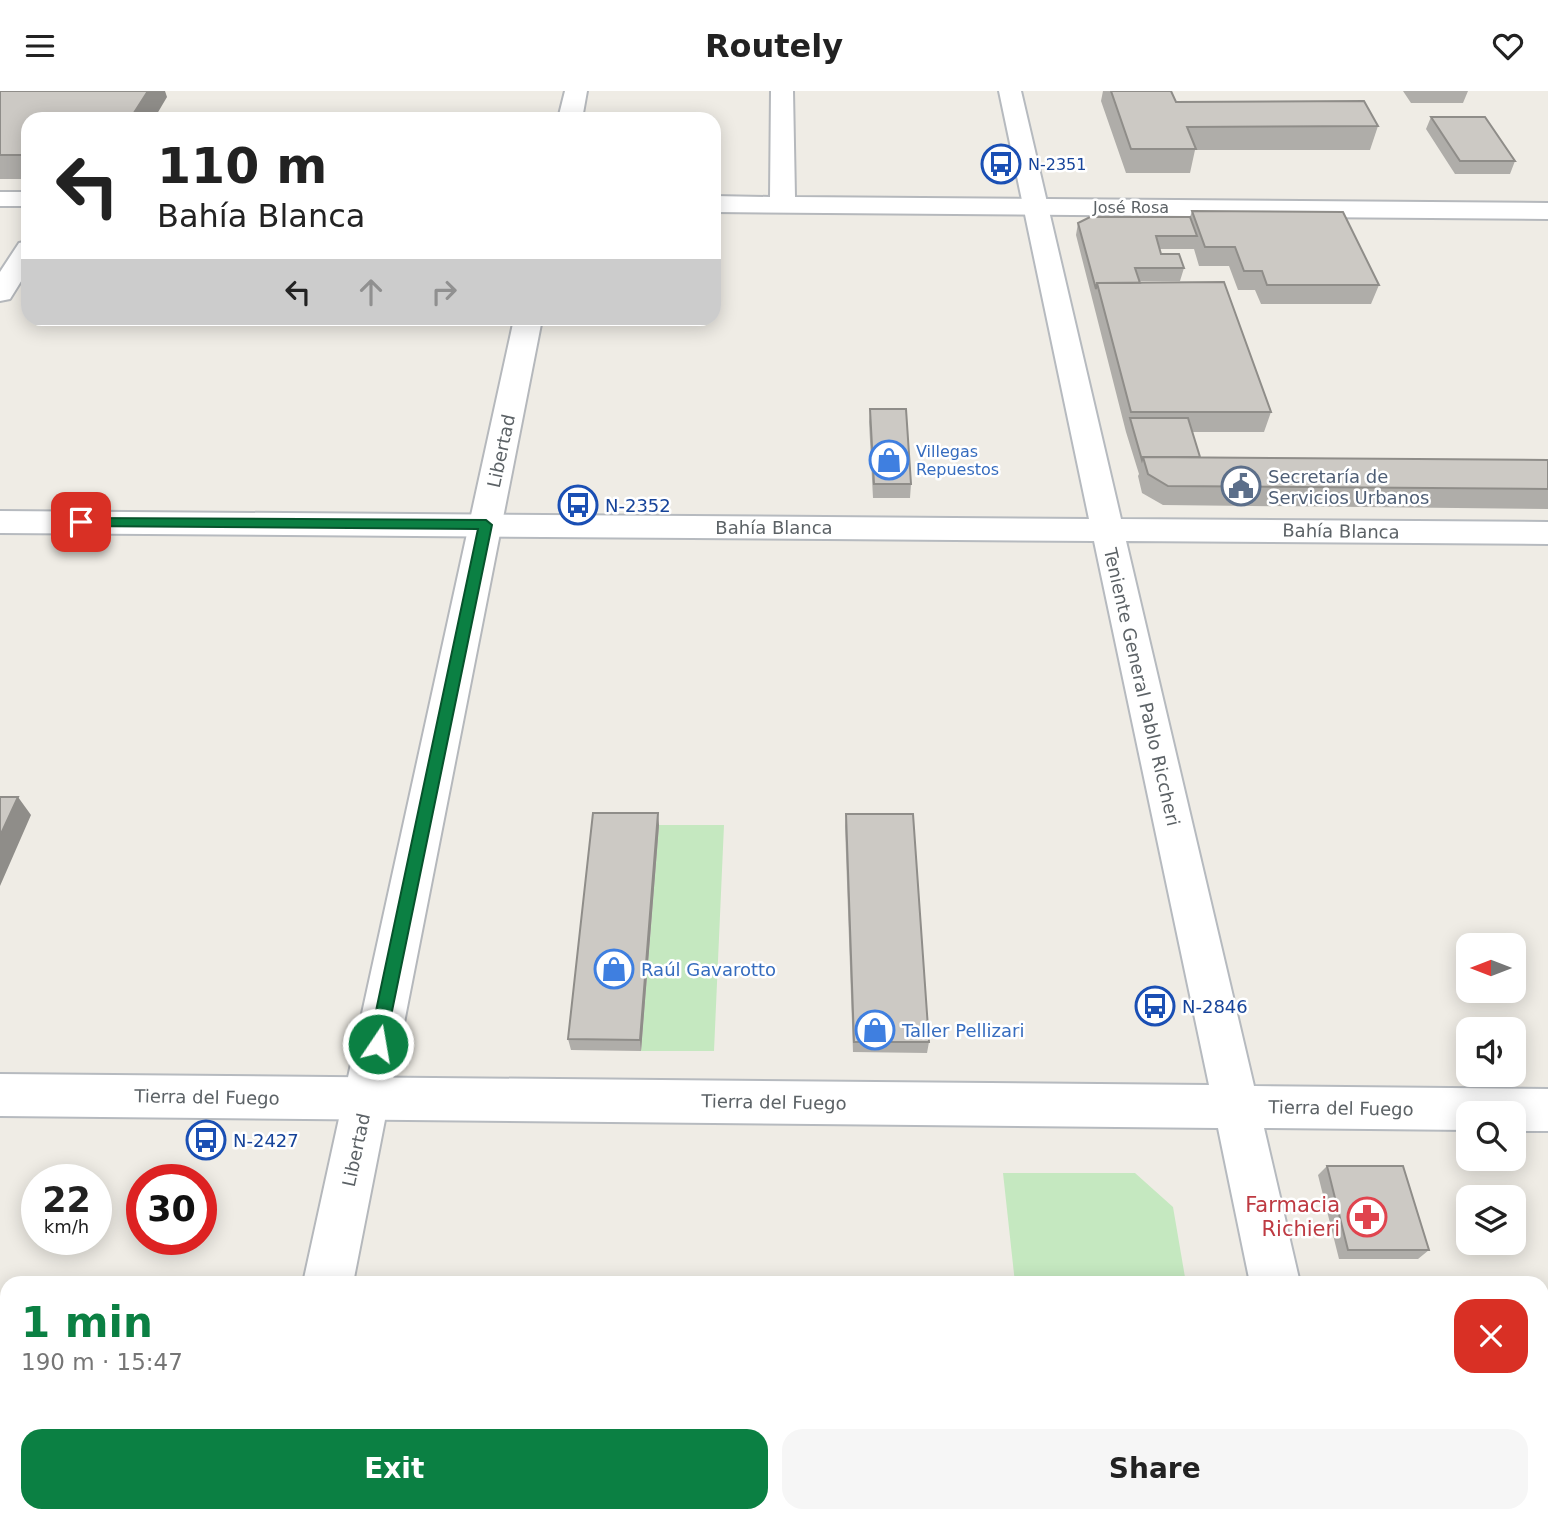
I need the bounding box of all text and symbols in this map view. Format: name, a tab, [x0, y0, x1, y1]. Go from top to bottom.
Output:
icon: menu	[21, 27, 59, 65]
text: Routely	[705, 27, 843, 65]
icon: heart	[1489, 27, 1527, 65]
text: 110 m	[157, 138, 327, 195]
icon: left	[42, 140, 133, 231]
bus stop icon: N-2351	[980, 143, 1022, 185]
place label: N-2351	[1028, 155, 1086, 174]
text: Bahía Blanca	[157, 197, 365, 235]
street label: José Rosa	[1092, 198, 1169, 217]
icon: left	[279, 273, 317, 311]
icon: ahead	[352, 273, 390, 311]
icon: right	[425, 273, 463, 311]
street label: Libertad	[483, 412, 519, 490]
shop icon: Villegas Repuestos	[868, 439, 910, 481]
place label: Villegas Repuestos	[916, 442, 999, 479]
public building icon: Secretaría de Servicios Urbanos	[1220, 465, 1262, 507]
place label: Secretaría de Servicios Urbanos	[1268, 466, 1429, 508]
bus stop icon: N-2352	[557, 484, 599, 526]
pin	[51, 492, 111, 552]
place label: N-2352	[605, 495, 671, 516]
icon: arrive	[62, 503, 100, 541]
street label: Bahía Blanca	[715, 517, 833, 538]
street label: Bahía Blanca	[1282, 519, 1400, 543]
street label: Teniente General Pablo Riccheri	[1100, 545, 1184, 828]
north arrow	[1456, 933, 1526, 1003]
map controls	[1456, 933, 1526, 1255]
shop icon: Raúl Gavarotto	[593, 948, 635, 990]
place label: Raúl Gavarotto	[641, 959, 776, 980]
bus stop icon: N-2846	[1134, 985, 1176, 1027]
place label: N-2846	[1182, 996, 1248, 1017]
position arrow	[341, 1007, 415, 1081]
shop icon: Taller Pellizari	[854, 1009, 896, 1051]
button: sound	[1456, 1017, 1526, 1087]
place label: Taller Pellizari	[901, 1020, 1024, 1041]
street label: Tierra del Fuego	[133, 1085, 280, 1109]
street label: Tierra del Fuego	[700, 1090, 847, 1114]
street label: Tierra del Fuego	[1267, 1096, 1414, 1120]
button: search	[1456, 1101, 1526, 1171]
street label: Libertad	[338, 1111, 374, 1189]
bus stop icon: N-2427	[185, 1119, 227, 1161]
place label: N-2427	[233, 1130, 299, 1151]
speed limit sign: 30	[126, 1164, 217, 1255]
text: 22	[42, 1180, 91, 1220]
button: layers	[1456, 1185, 1526, 1255]
place label: Farmacia Richieri	[1245, 1193, 1340, 1241]
pharmacy icon: Farmacia Richieri	[1346, 1196, 1388, 1238]
text: km/h	[44, 1216, 89, 1237]
text: 1 min	[21, 1298, 153, 1347]
button: close	[1454, 1299, 1528, 1373]
text: 190 m · 15:47	[21, 1349, 183, 1375]
button: Exit	[21, 1429, 768, 1509]
button: Share	[782, 1429, 1528, 1509]

